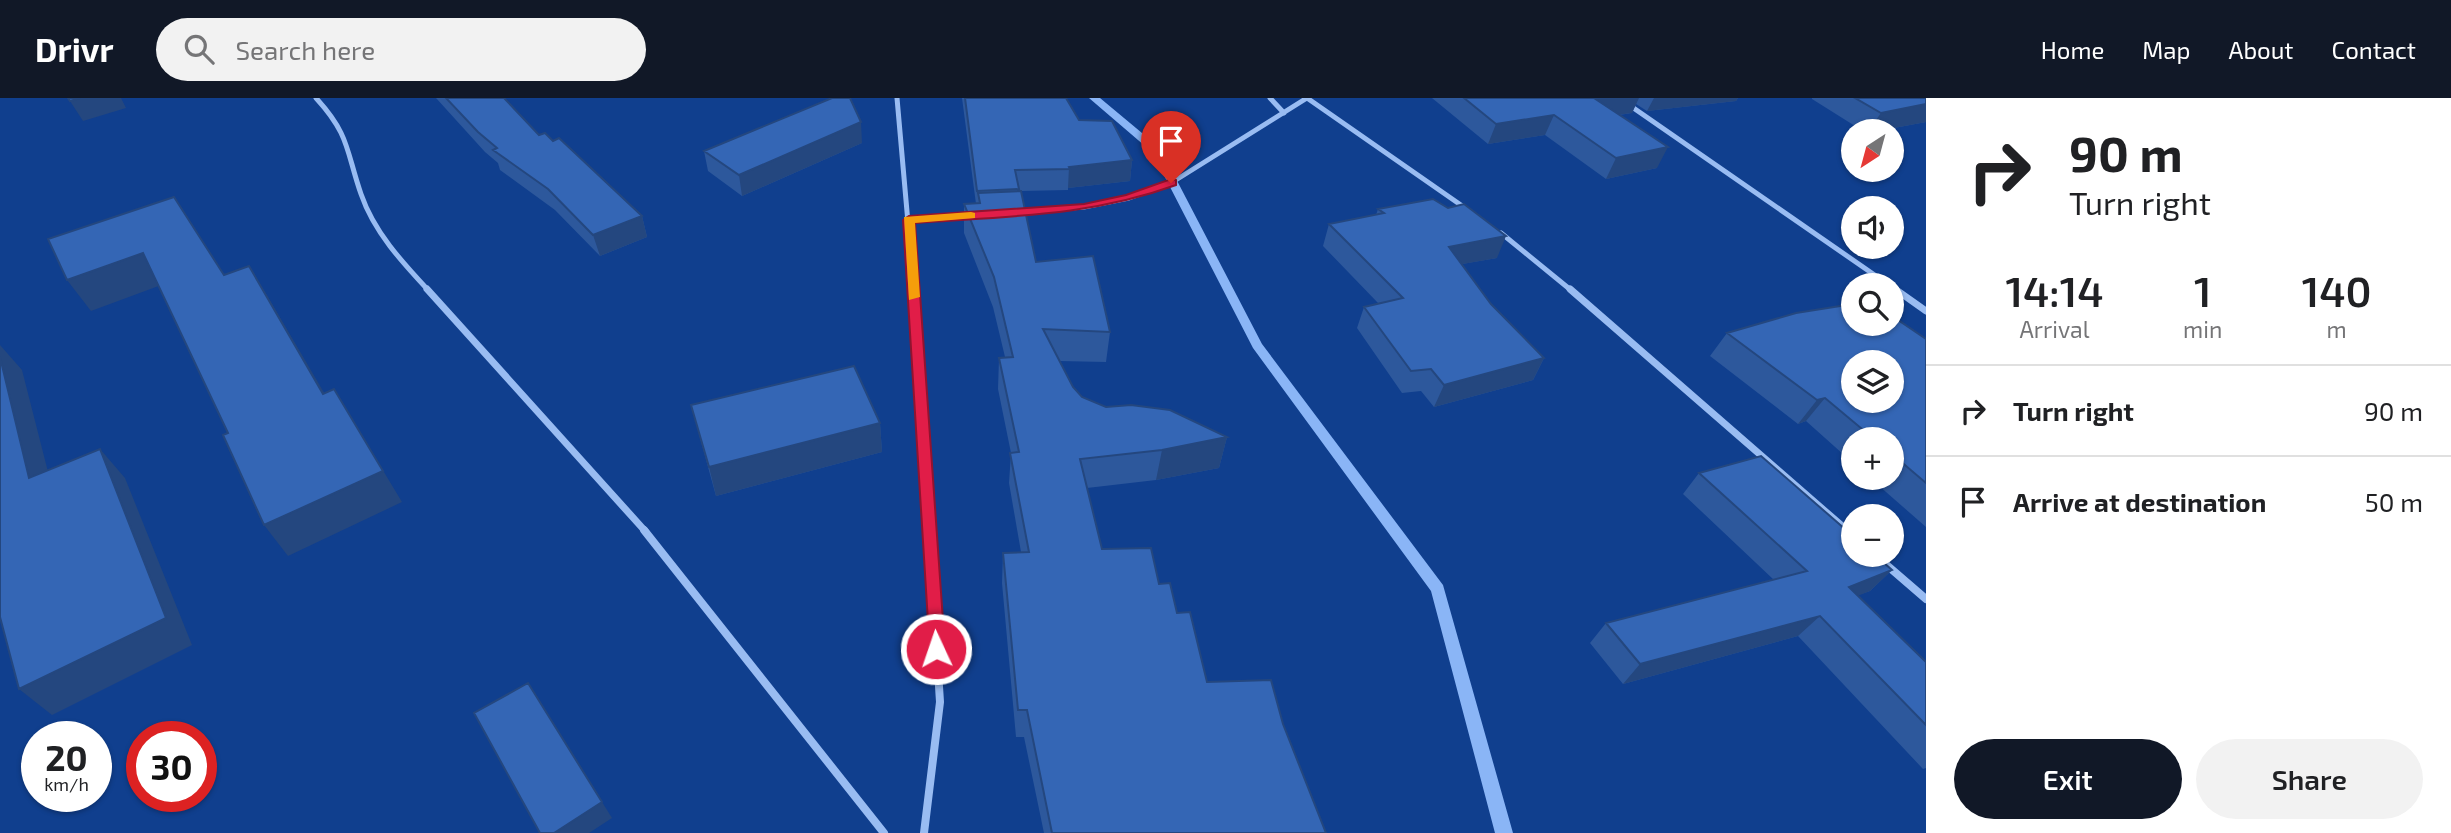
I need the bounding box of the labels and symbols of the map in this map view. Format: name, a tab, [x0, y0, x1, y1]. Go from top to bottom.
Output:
pin	[1141, 111, 1201, 183]
north arrow	[1841, 119, 1904, 182]
position arrow	[899, 612, 973, 686]
speed limit sign: 30	[126, 721, 217, 812]

